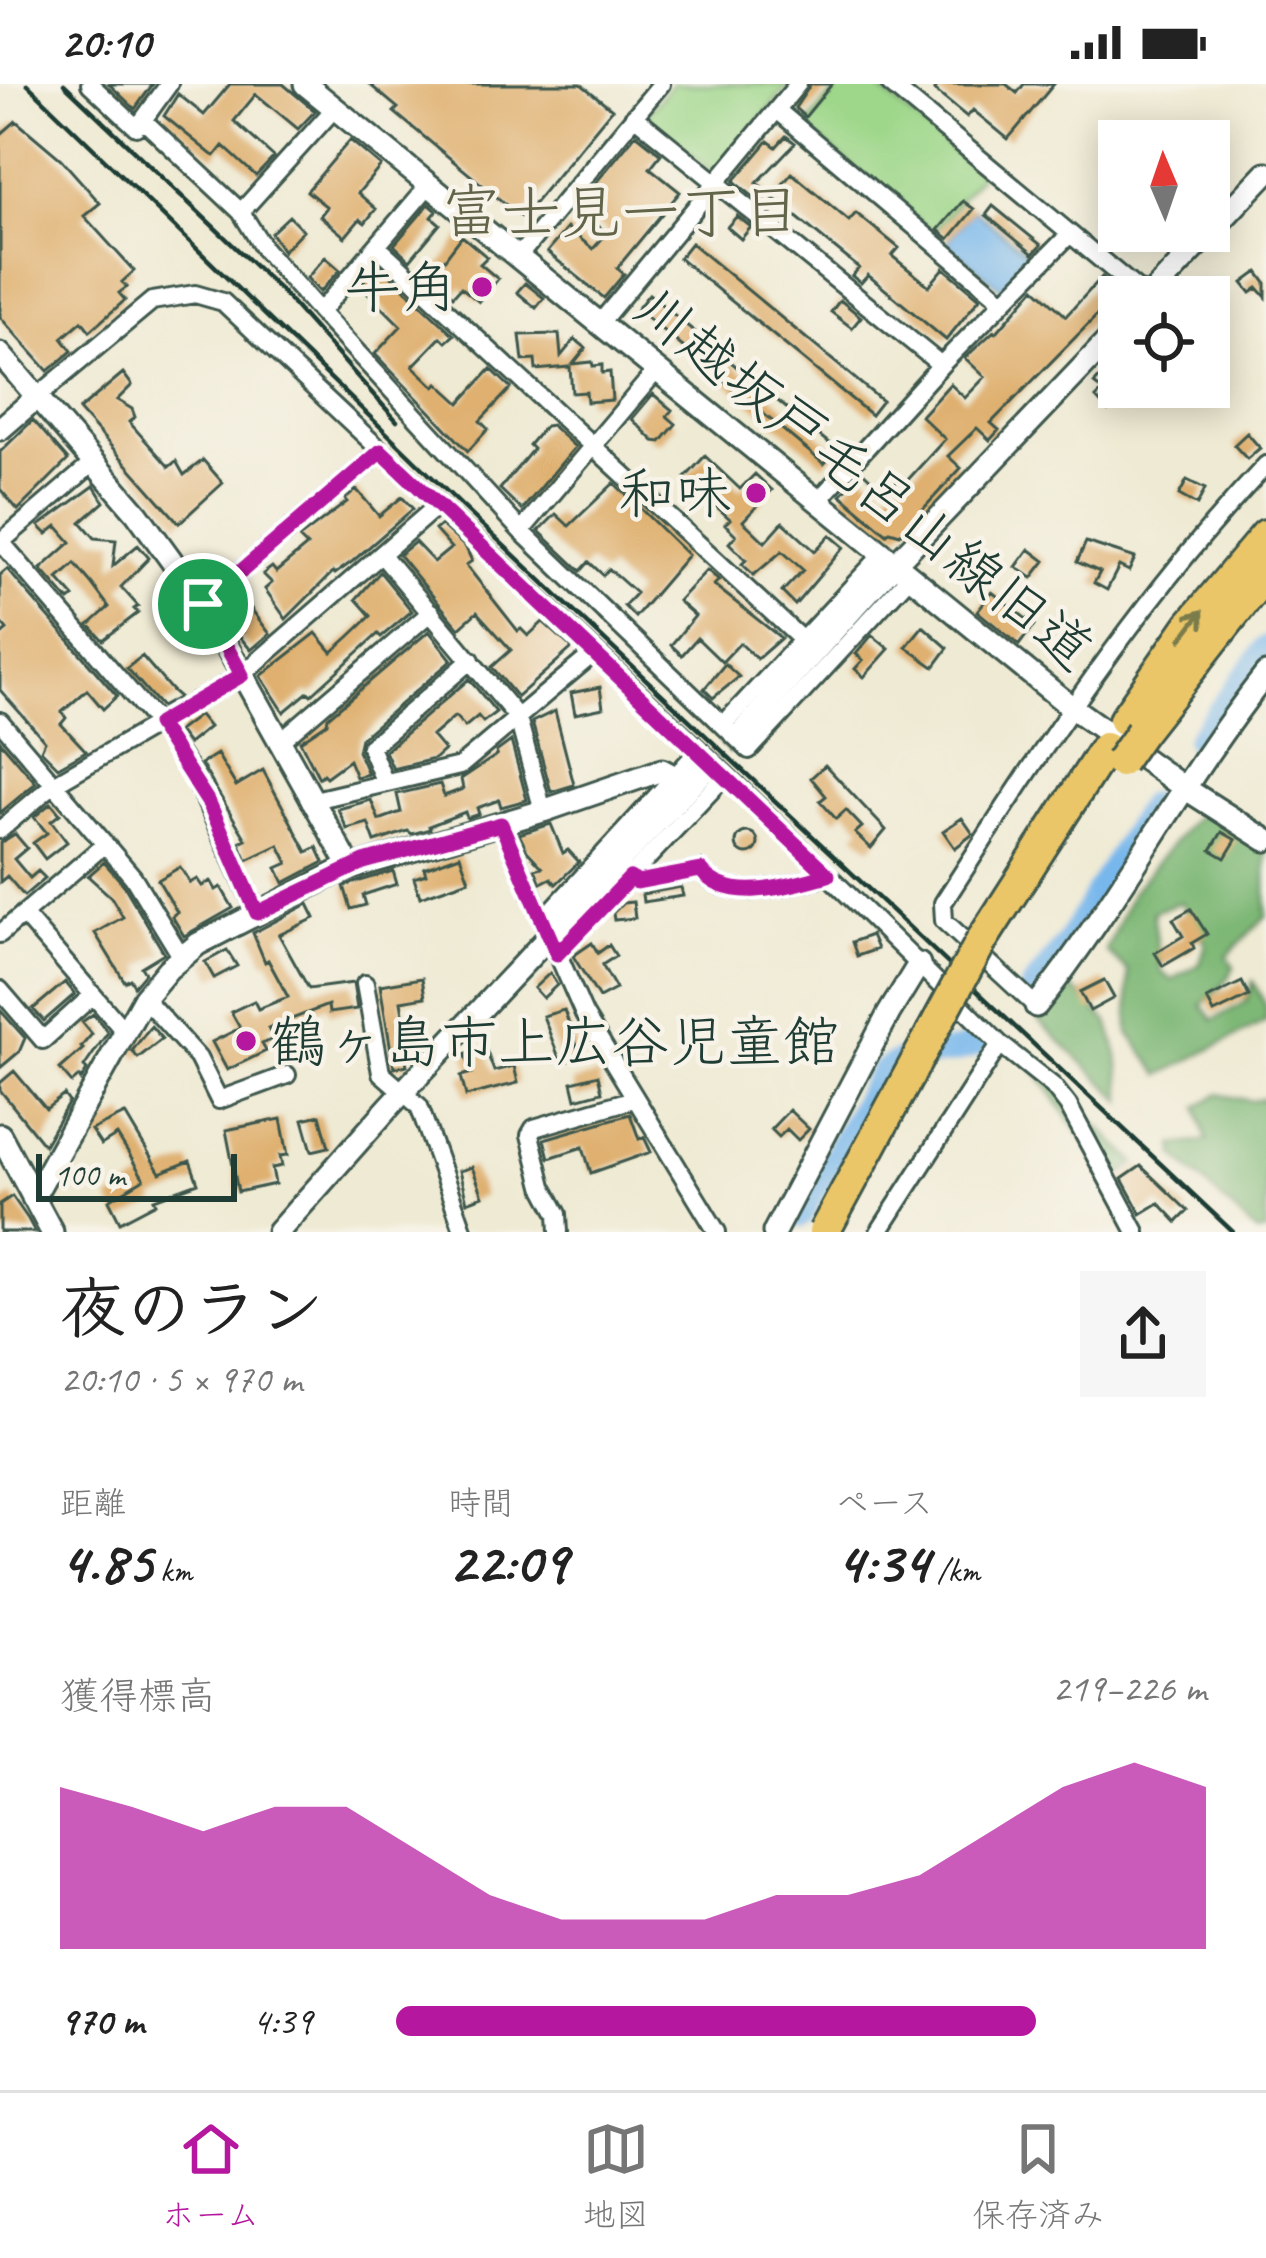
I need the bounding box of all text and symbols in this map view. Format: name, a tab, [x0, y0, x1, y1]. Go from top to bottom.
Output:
text: 20:10	[60, 14, 150, 71]
north arrow	[1098, 120, 1230, 252]
map controls	[1098, 120, 1230, 408]
district label: 富士見一丁目	[441, 174, 801, 250]
place label: 牛角	[344, 252, 458, 324]
street label: 川越坂戸毛呂山線旧道	[620, 271, 1109, 686]
marker: 牛角	[469, 274, 495, 300]
button: locate	[1098, 276, 1230, 408]
place label: 和味	[618, 458, 732, 530]
marker: 和味	[743, 480, 769, 506]
pin	[152, 553, 254, 655]
icon: arrive	[170, 571, 236, 637]
one-way arrow	[1178, 610, 1204, 642]
place label: 鶴ヶ島市上広谷児童館	[270, 1006, 840, 1078]
marker: 鶴ヶ島市上広谷児童館	[233, 1028, 259, 1054]
scale bar	[36, 1148, 237, 1201]
text: 100 m	[54, 1154, 125, 1196]
text: 夜のラン	[60, 1268, 324, 1351]
button: share	[1080, 1271, 1206, 1397]
text: 20:10 · 5 × 970 m	[60, 1355, 302, 1404]
text: 距離	[60, 1482, 126, 1524]
text: 時間	[448, 1482, 514, 1524]
text: ペース	[836, 1482, 933, 1524]
text: 4.85	[60, 1524, 152, 1600]
text: 22:09	[448, 1524, 567, 1600]
text: 4:34	[836, 1524, 929, 1600]
text: km	[152, 1550, 192, 1592]
text: /km	[929, 1550, 980, 1592]
text: 219–226 m	[1052, 1664, 1206, 1713]
text: 獲得標高	[60, 1672, 216, 1721]
text: 970 m	[60, 1997, 144, 2046]
text: 4:39	[252, 1997, 312, 2046]
tab: ホーム	[162, 2116, 259, 2236]
tab: 地図	[583, 2116, 649, 2236]
tab: 保存済み	[972, 2116, 1104, 2236]

